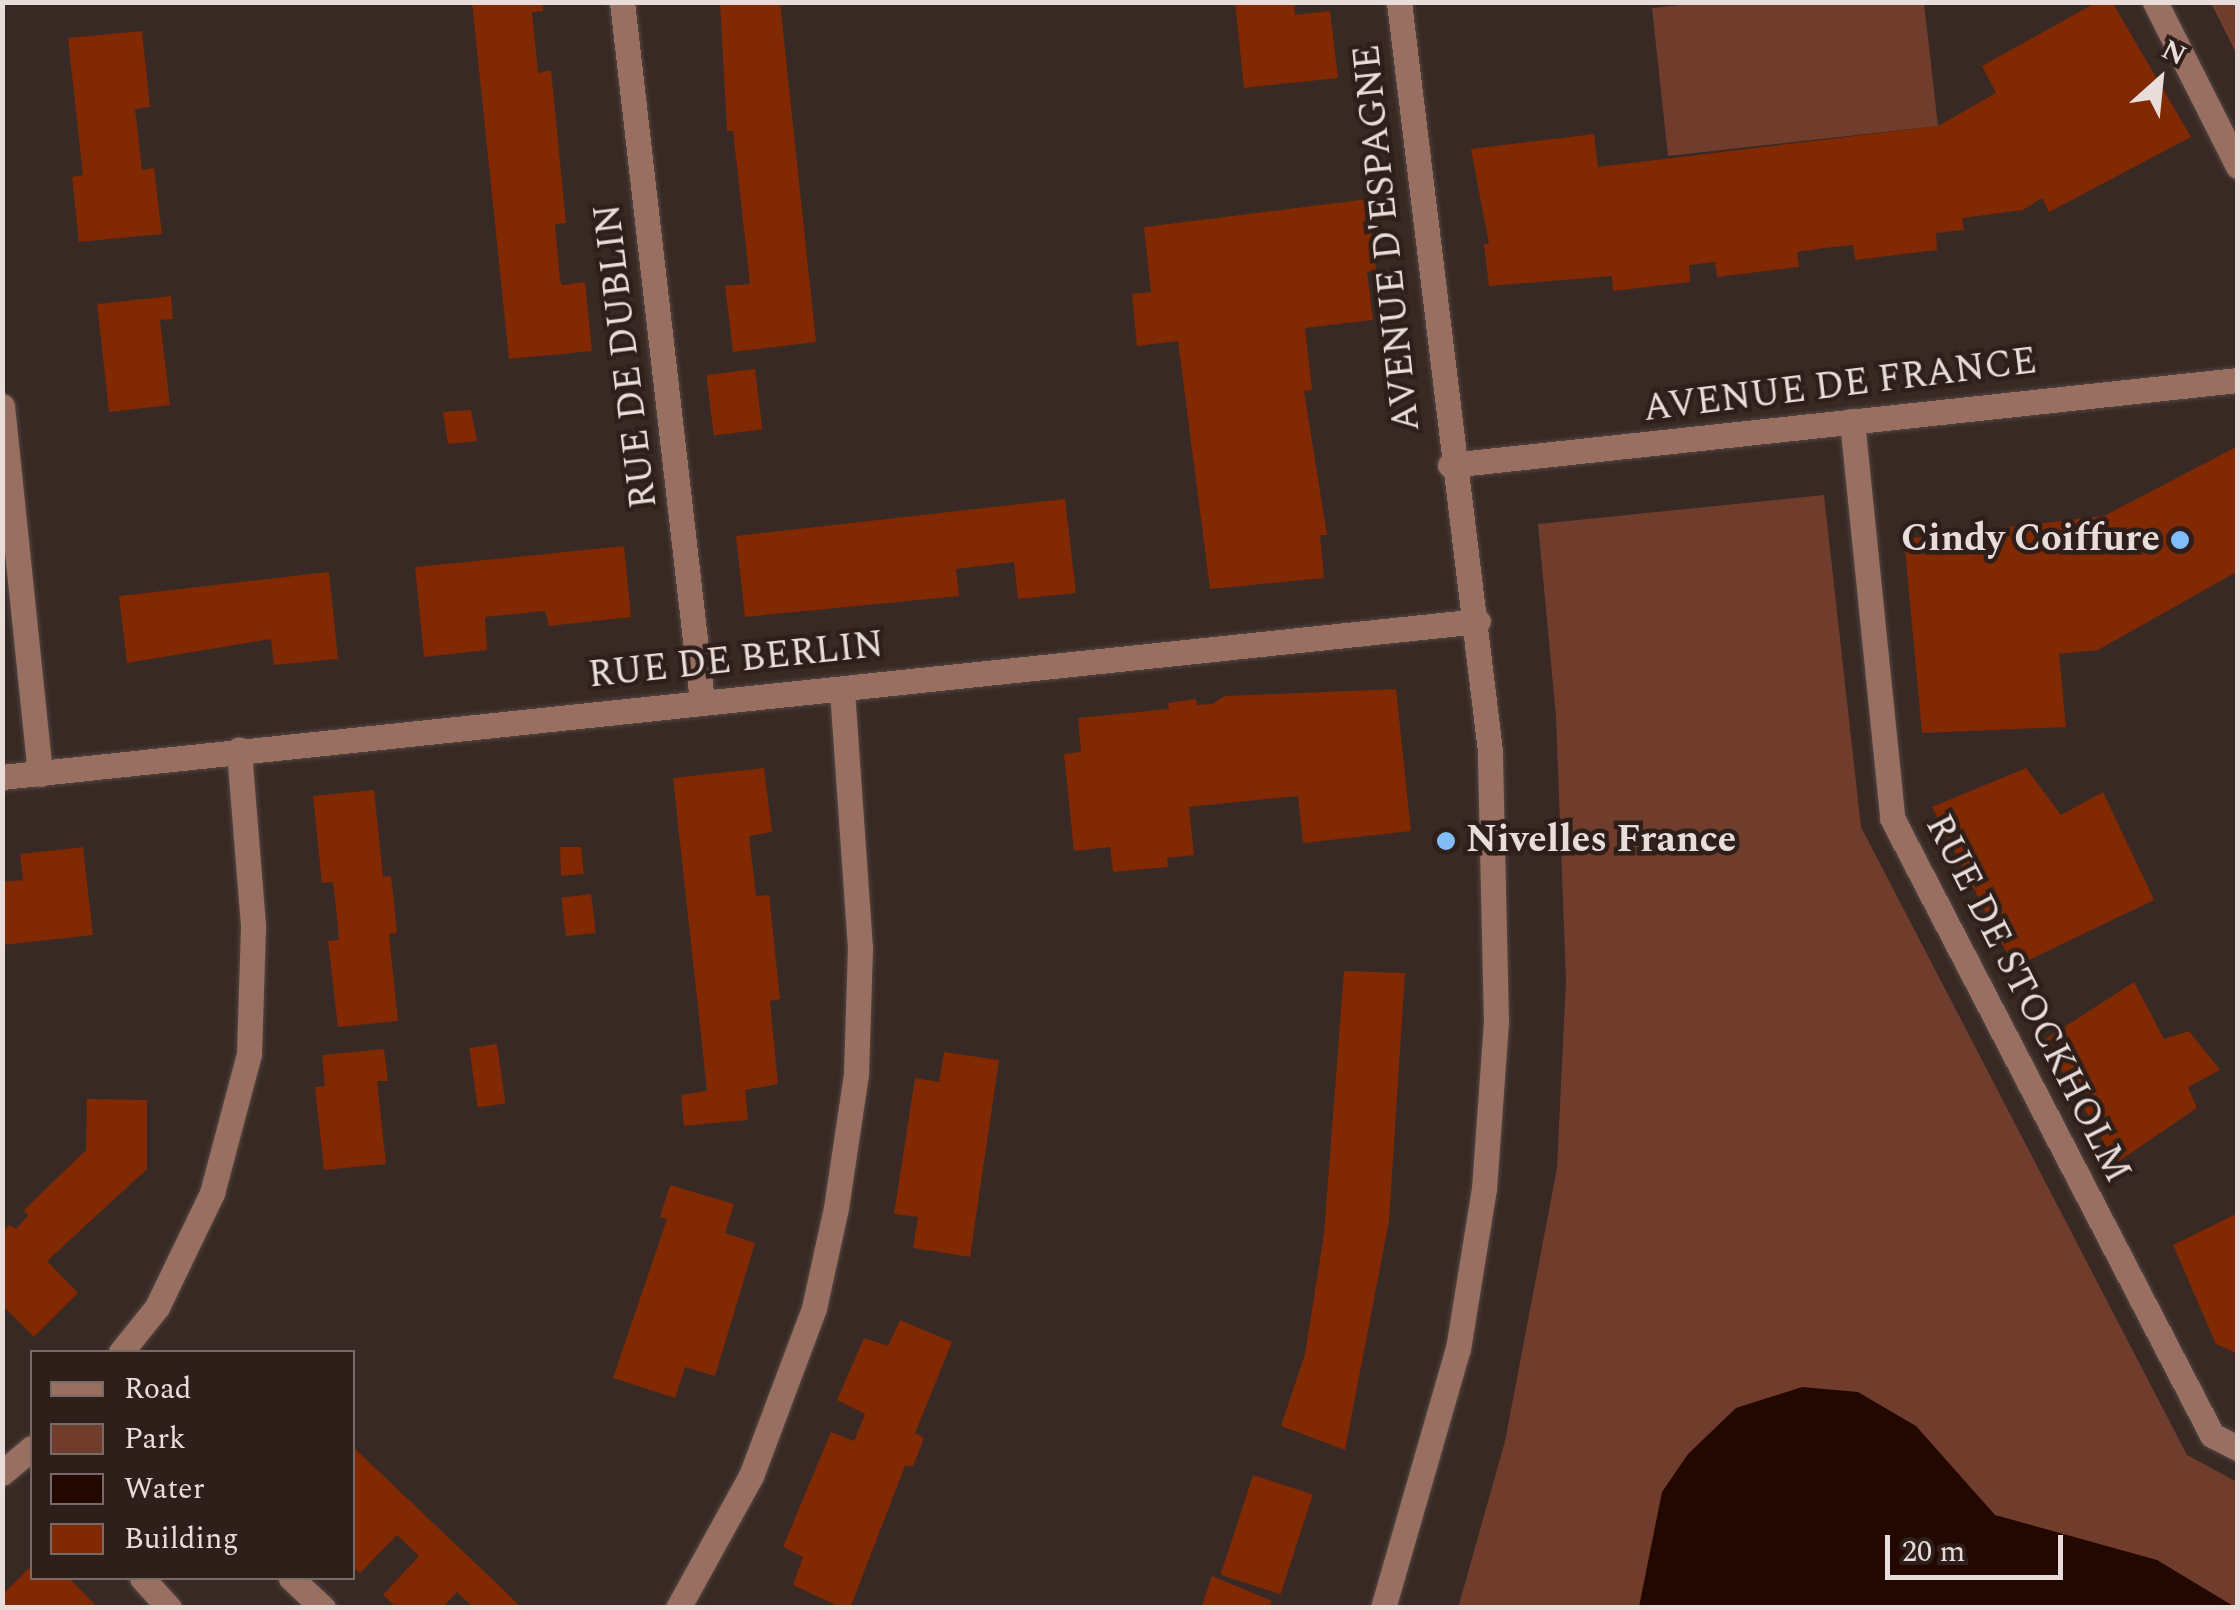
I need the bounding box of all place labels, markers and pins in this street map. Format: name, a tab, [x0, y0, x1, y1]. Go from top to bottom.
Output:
place label: Cindy Coiffure	[1901, 517, 2160, 563]
marker: Cindy Coiffure	[2169, 529, 2191, 551]
place label: Nivelles France	[1466, 818, 1736, 864]
marker: Nivelles France	[1435, 830, 1457, 852]

